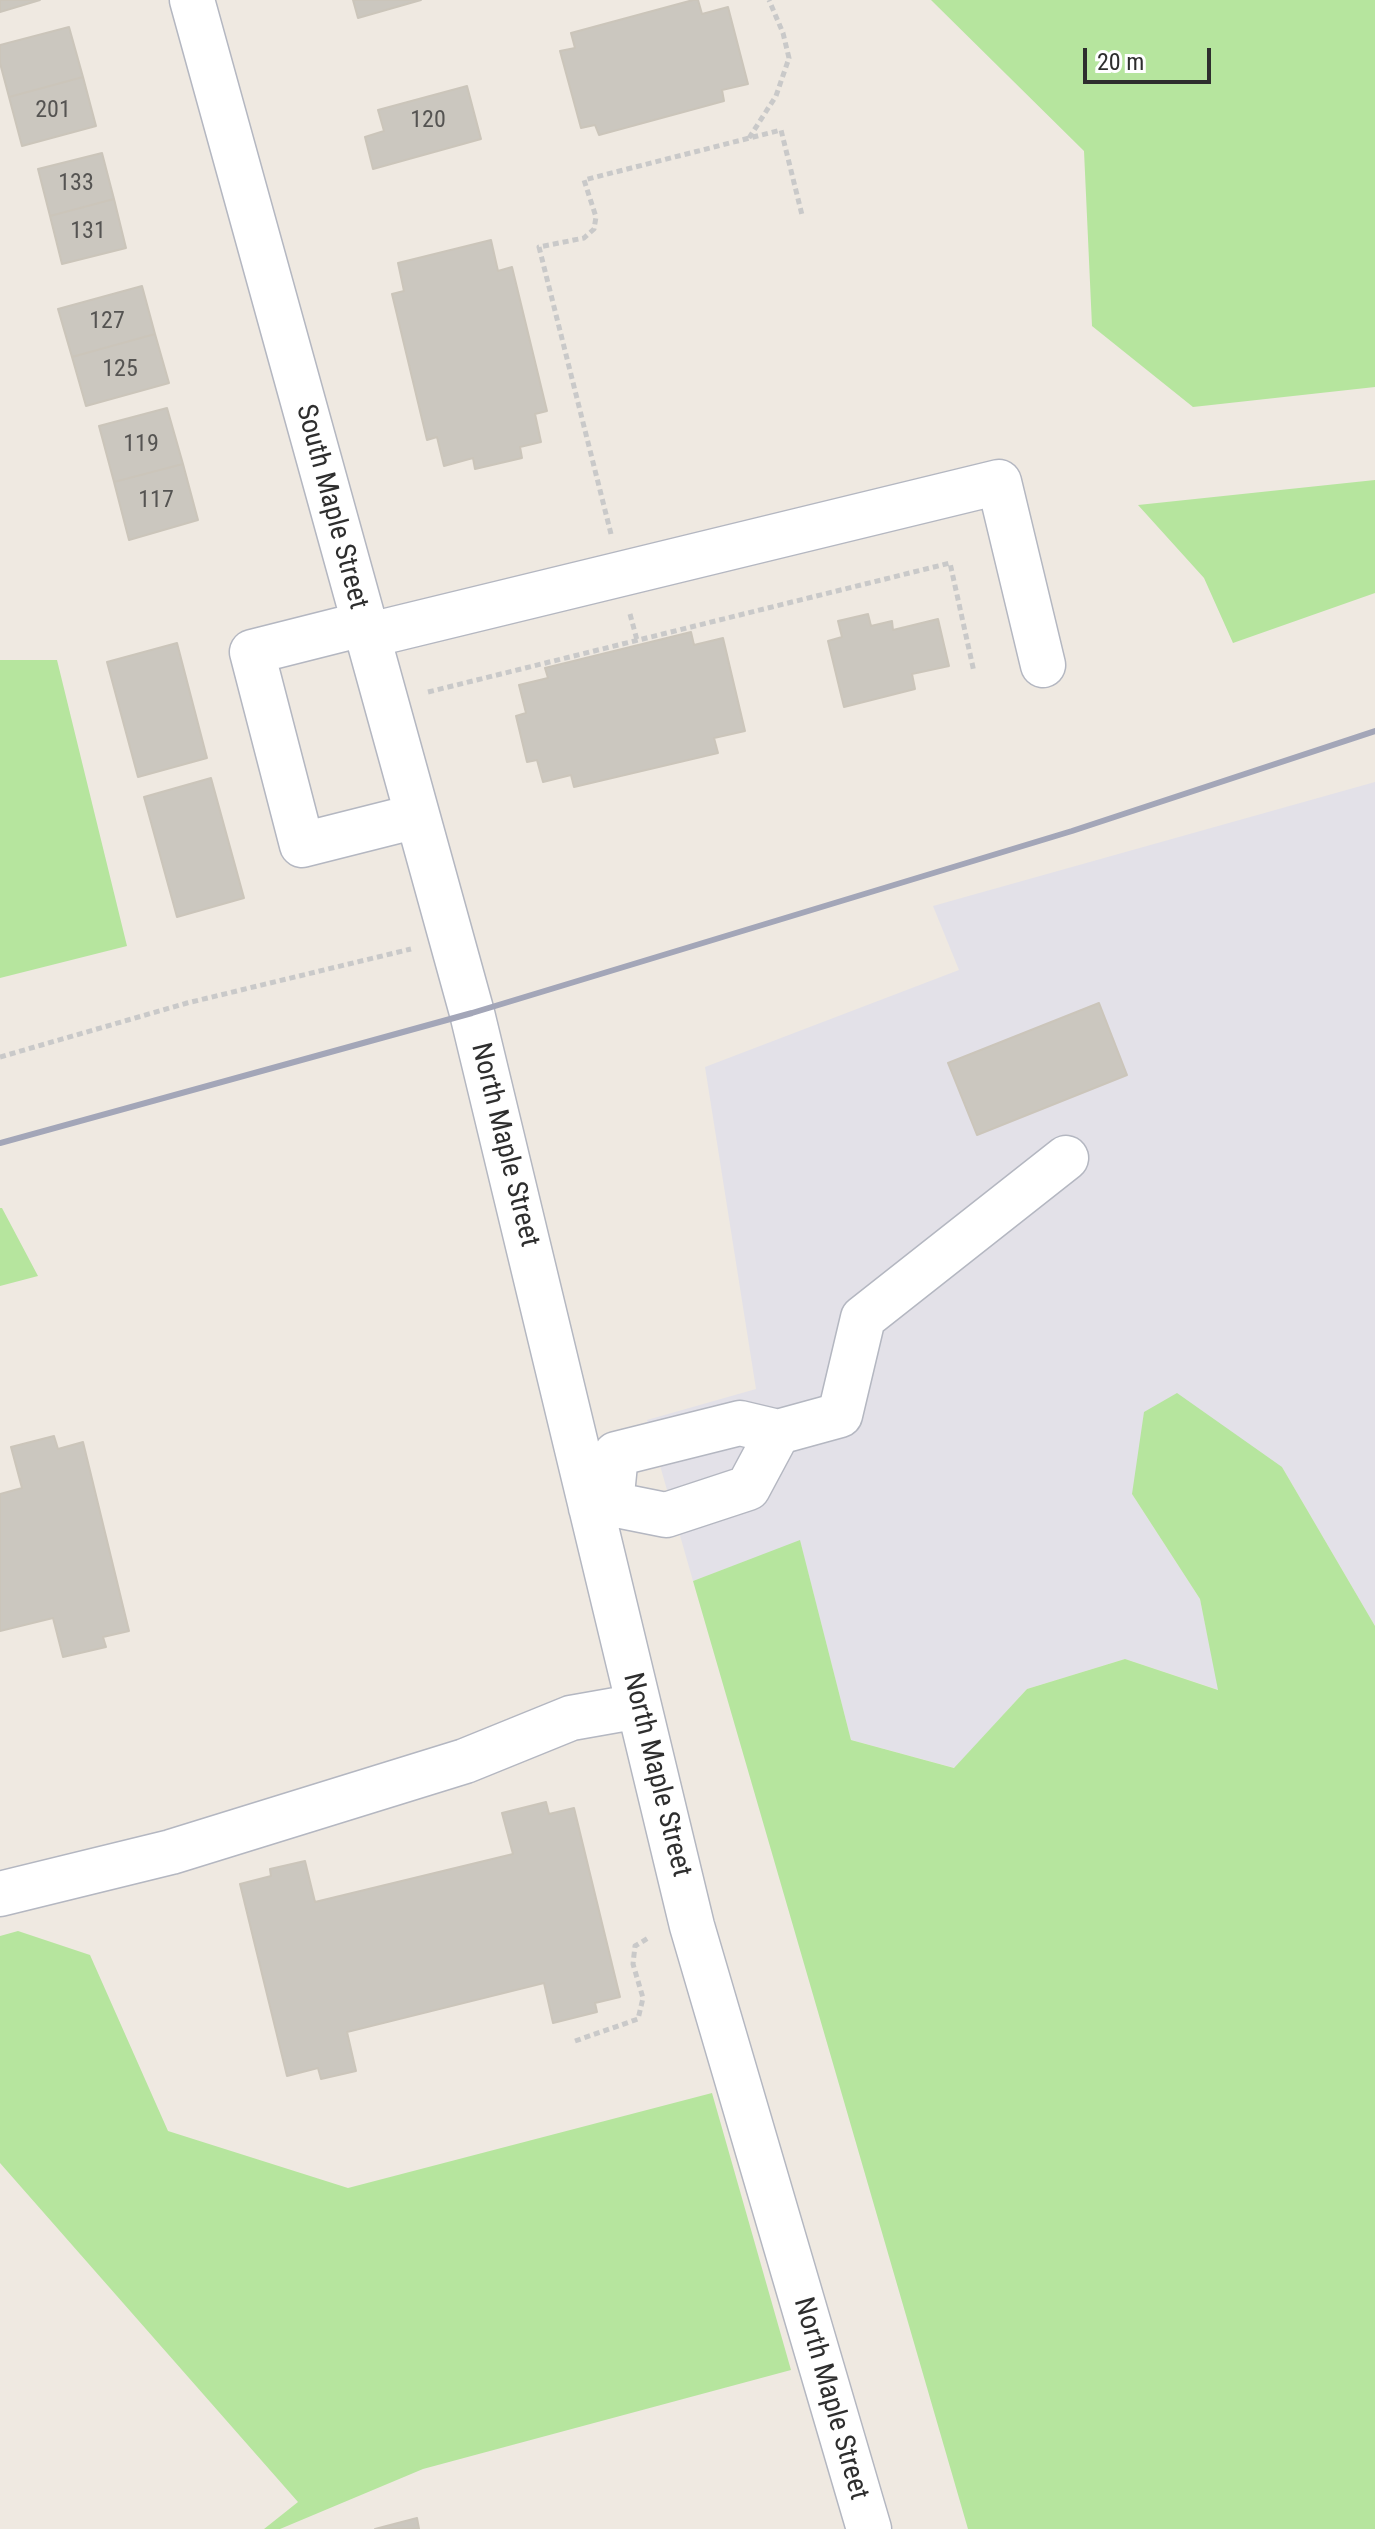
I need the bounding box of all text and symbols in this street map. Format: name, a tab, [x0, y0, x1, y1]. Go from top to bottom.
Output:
scale bar	[1087, 32, 1215, 82]
text: 20 m	[1097, 48, 1144, 76]
house number: 201	[35, 97, 71, 125]
house number: 120	[410, 107, 446, 135]
house number: 133	[58, 170, 94, 198]
house number: 131	[70, 218, 106, 246]
house number: 127	[89, 308, 125, 336]
house number: 125	[102, 356, 138, 384]
street label: South Maple Street	[288, 401, 374, 613]
house number: 119	[123, 431, 159, 459]
house number: 117	[138, 487, 174, 515]
street label: North Maple Street	[462, 1040, 546, 1250]
street label: North Maple Street	[614, 1670, 698, 1880]
street label: North Maple Street	[785, 2294, 875, 2504]

